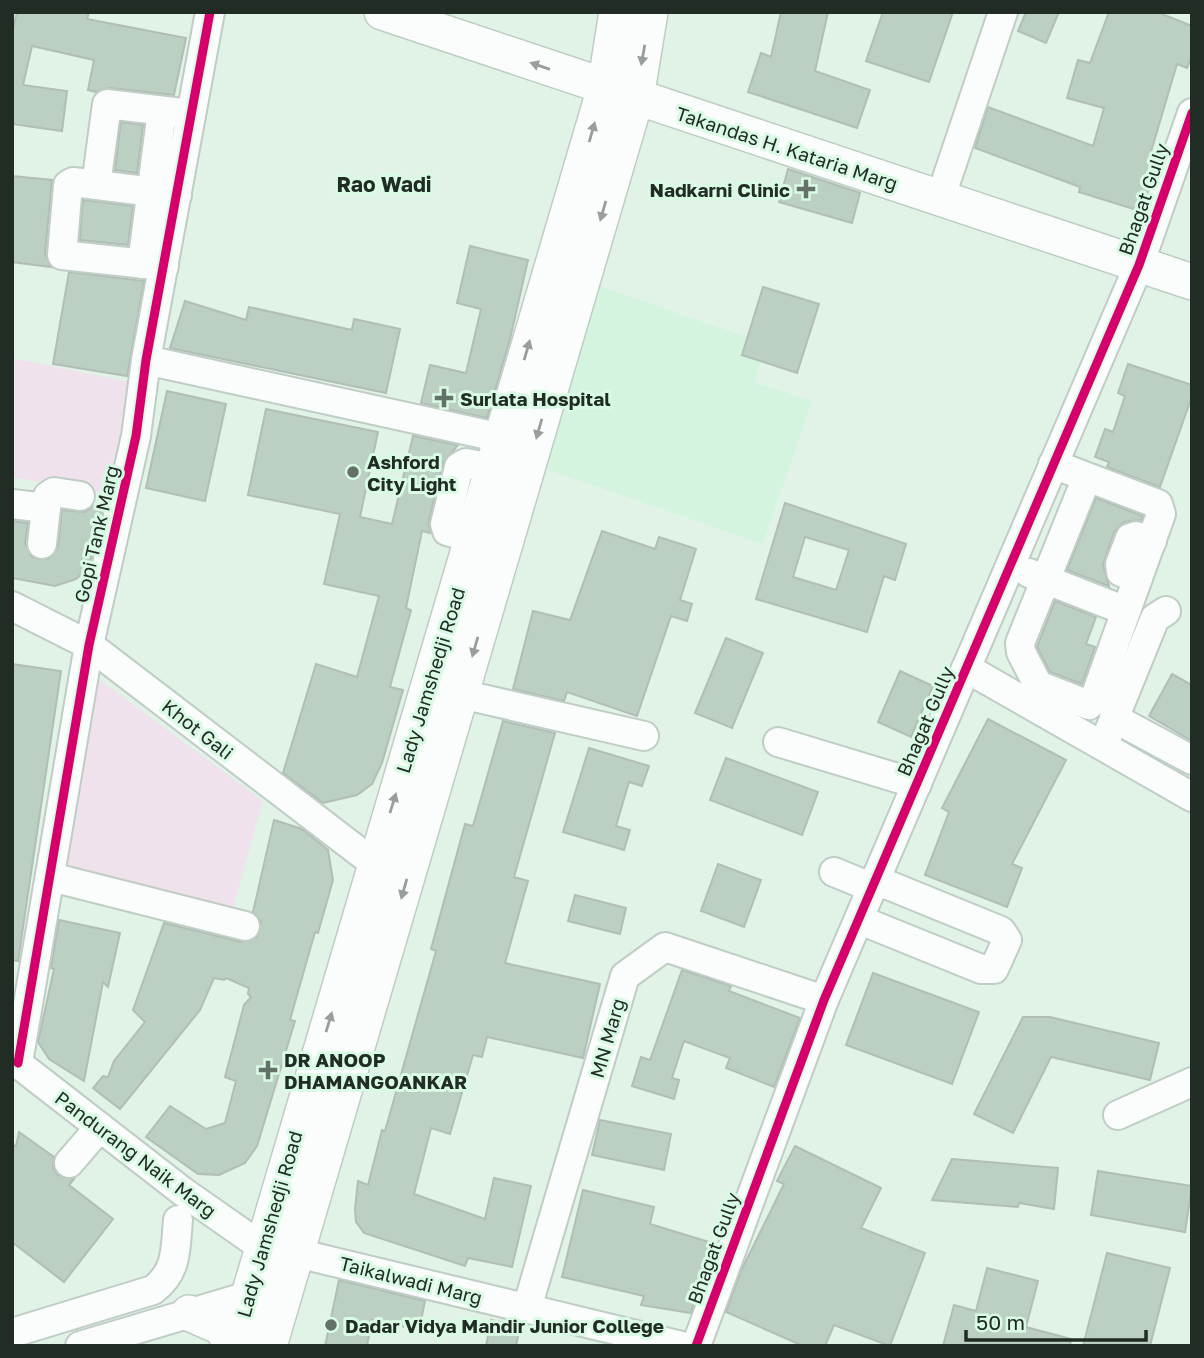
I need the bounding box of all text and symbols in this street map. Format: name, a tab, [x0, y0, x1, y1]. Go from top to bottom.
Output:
one-way arrow	[637, 44, 648, 66]
one-way arrow	[530, 60, 551, 71]
street label: Takandas H. Kataria Marg	[673, 101, 901, 195]
one-way arrow	[587, 121, 597, 142]
street label: Bhagat Gully	[1113, 140, 1173, 258]
district label: Rao Wadi	[336, 171, 432, 197]
place label: Nadkarni Clinic	[649, 178, 790, 201]
marker: Nadkarni Clinic	[796, 179, 816, 199]
one-way arrow	[597, 200, 607, 221]
one-way arrow	[523, 340, 533, 361]
place label: Surlata Hospital	[460, 387, 611, 410]
marker: Surlata Hospital	[434, 388, 454, 408]
one-way arrow	[533, 419, 543, 440]
place label: Ashford City Light	[367, 450, 457, 495]
street label: Gopi Tank Marg	[69, 463, 123, 605]
marker: Ashford City Light	[345, 464, 361, 480]
street label: Lady Jamshedji Road	[391, 584, 469, 776]
one-way arrow	[469, 637, 479, 658]
street label: Bhagat Gully	[892, 662, 959, 779]
street label: Khot Gali	[158, 694, 238, 764]
one-way arrow	[389, 793, 399, 814]
one-way arrow	[398, 879, 408, 900]
street label: MN Marg	[585, 996, 629, 1080]
one-way arrow	[325, 1011, 335, 1032]
place label: DR ANOOP DHAMANGOANKAR	[284, 1048, 467, 1093]
marker: DR ANOOP DHAMANGOANKAR	[258, 1060, 278, 1080]
street label: Pandurang Naik Marg	[51, 1086, 221, 1222]
street label: Lady Jamshedji Road	[231, 1128, 307, 1320]
street label: Bhagat Gully	[682, 1189, 744, 1307]
street label: Taikalwadi Marg	[337, 1251, 485, 1309]
scale bar	[966, 1298, 1146, 1342]
text: 50 m	[976, 1309, 1025, 1335]
place label: Dadar Vidya Mandir Junior College	[345, 1314, 664, 1337]
marker: Dadar Vidya Mandir Junior College	[323, 1317, 339, 1333]

